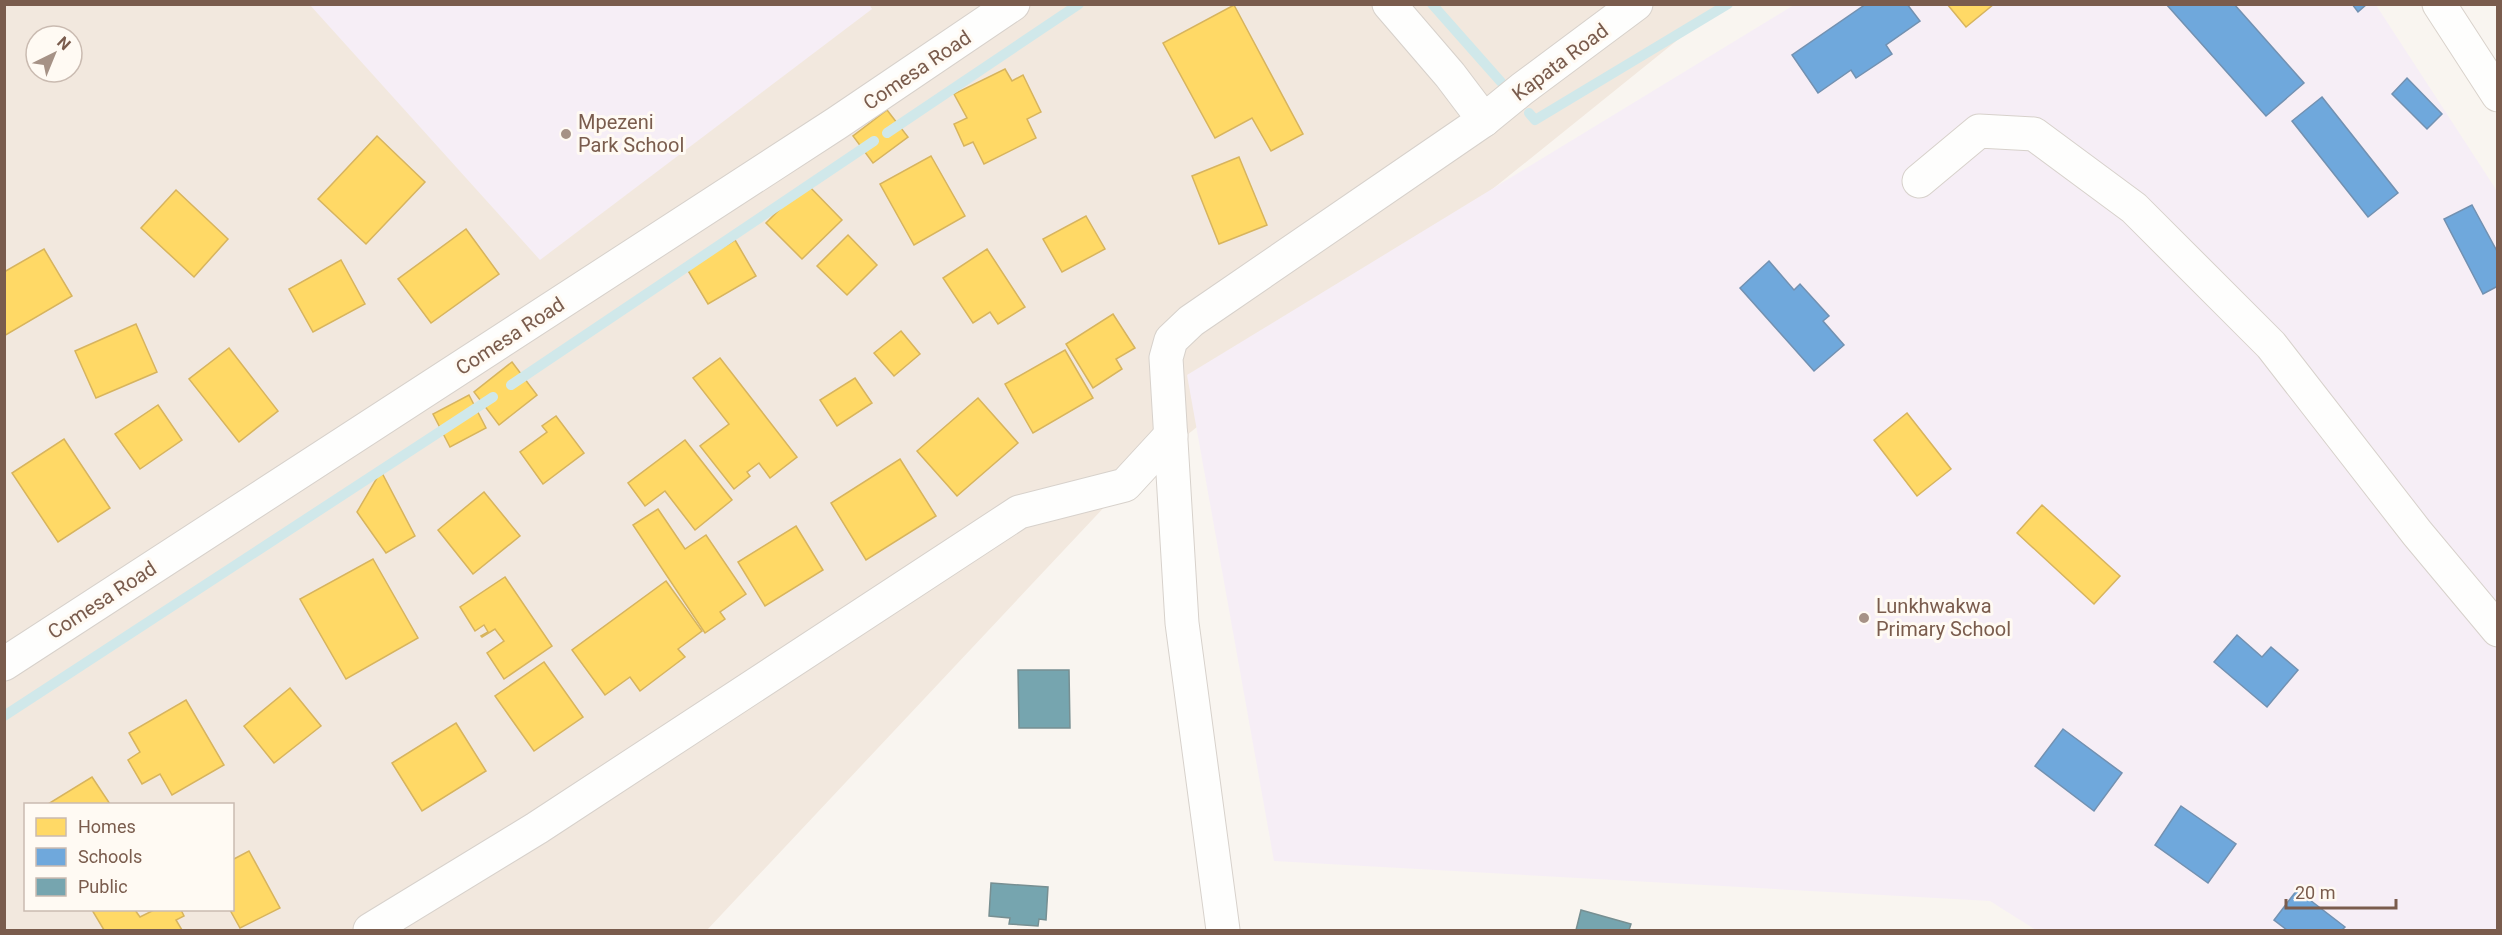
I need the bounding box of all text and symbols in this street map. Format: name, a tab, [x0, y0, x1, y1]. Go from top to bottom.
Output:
street label: Kapata Road	[1507, 18, 1613, 106]
north arrow	[24, 24, 84, 84]
street label: Comesa Road	[859, 25, 975, 115]
text: N	[53, 33, 74, 54]
place label: Mpezeni Park School	[578, 110, 684, 157]
marker: Mpezeni Park School	[559, 127, 573, 141]
street label: Comesa Road	[451, 292, 569, 380]
street label: Comesa Road	[43, 556, 161, 644]
place label: Lunkhwakwa Primary School	[1876, 594, 2011, 641]
marker: Lunkhwakwa Primary School	[1857, 611, 1871, 625]
legend	[24, 803, 234, 911]
text: Homes	[78, 816, 136, 837]
text: Schools	[78, 846, 142, 867]
scale bar	[2286, 872, 2396, 910]
text: Public	[78, 876, 128, 897]
text: 20 m	[2295, 882, 2335, 903]

